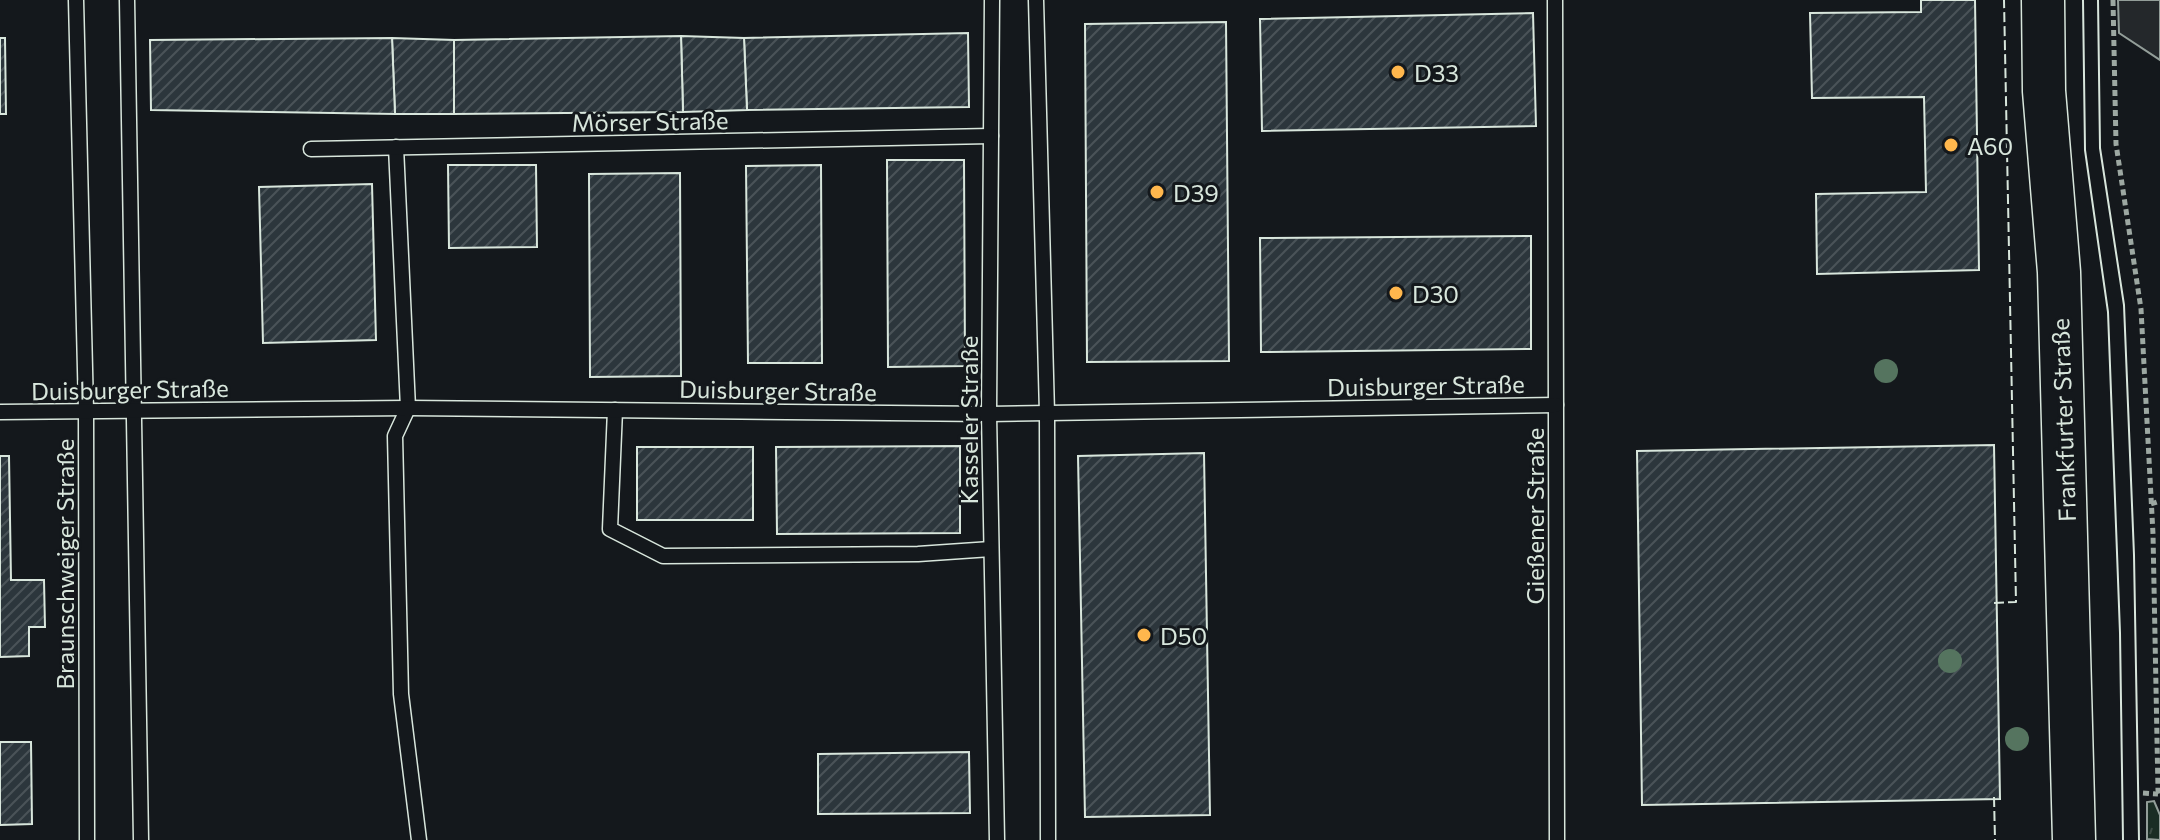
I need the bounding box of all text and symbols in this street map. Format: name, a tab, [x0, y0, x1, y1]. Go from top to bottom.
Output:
place label: D33	[1414, 58, 1459, 87]
marker: D33	[1389, 63, 1407, 81]
street label: Mörser Straße	[571, 105, 729, 137]
place label: A60	[1967, 131, 2013, 160]
marker: A60	[1942, 136, 1960, 154]
place label: D39	[1173, 178, 1219, 207]
marker: D39	[1148, 183, 1166, 201]
place label: D30	[1412, 279, 1459, 308]
marker: D30	[1387, 284, 1405, 302]
street label: Frankfurter Straße	[2045, 318, 2081, 522]
street label: Kasseler Straße	[954, 336, 983, 504]
street label: Duisburger Straße	[1327, 369, 1525, 401]
street label: Duisburger Straße	[31, 373, 229, 405]
street label: Duisburger Straße	[679, 374, 877, 406]
street label: Gießener Straße	[1520, 428, 1549, 604]
street label: Braunschweiger Straße	[50, 439, 79, 689]
place label: D50	[1160, 621, 1207, 650]
marker: D50	[1135, 626, 1153, 644]

